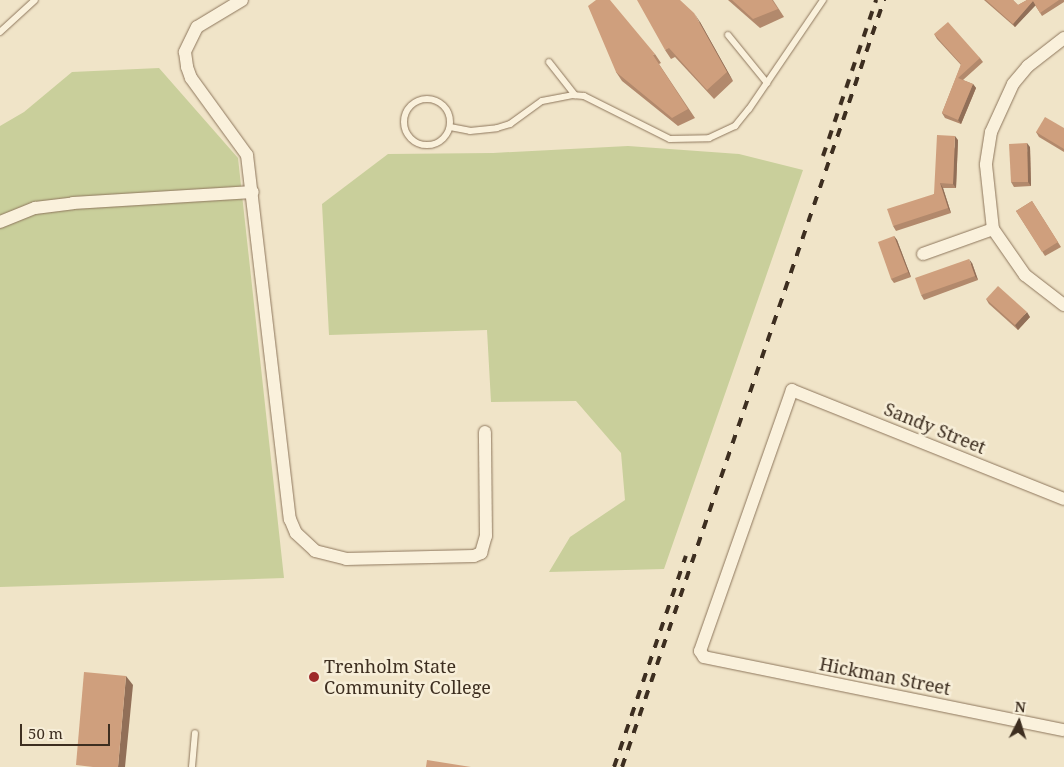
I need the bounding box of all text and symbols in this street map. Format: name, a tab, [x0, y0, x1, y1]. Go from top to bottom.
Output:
street label: Sandy Street	[881, 398, 989, 458]
street label: Hickman Street	[818, 653, 952, 699]
place label: Trenholm State Community College	[324, 656, 491, 699]
marker: Trenholm State Community College	[308, 671, 320, 683]
north arrow	[994, 697, 1044, 747]
text: N	[1014, 697, 1027, 717]
scale bar	[22, 714, 112, 746]
text: 50 m	[28, 723, 63, 743]

